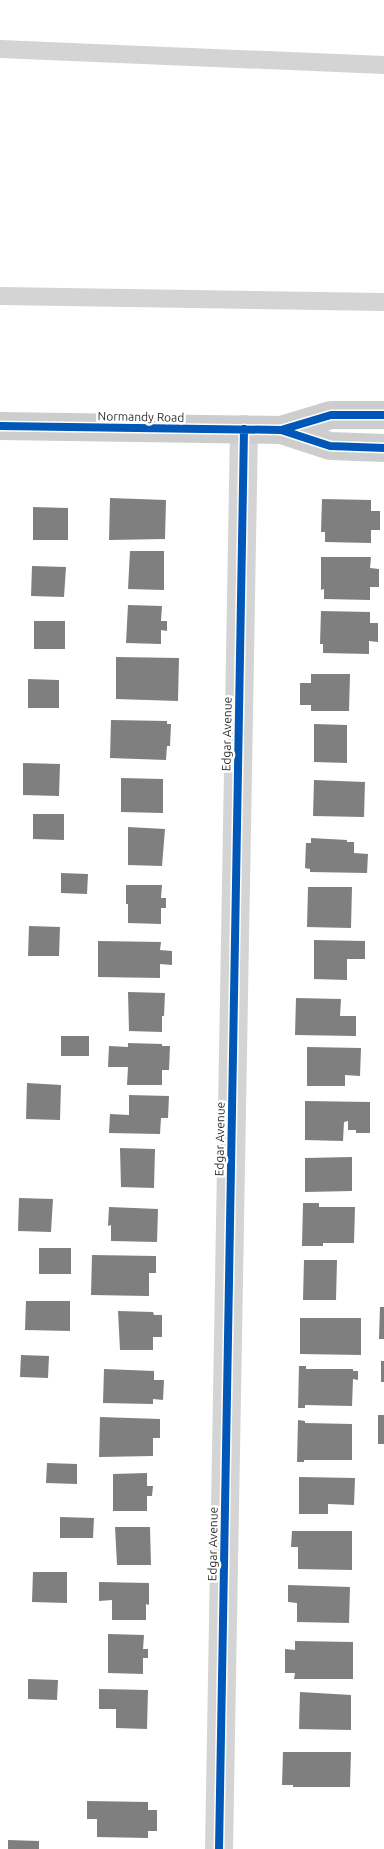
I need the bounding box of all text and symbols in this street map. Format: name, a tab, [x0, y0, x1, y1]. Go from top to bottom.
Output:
street label: Normandy Road	[98, 409, 184, 424]
street label: Edgar Avenue	[219, 697, 234, 771]
street label: Edgar Avenue	[212, 1102, 227, 1176]
street label: Edgar Avenue	[205, 1507, 220, 1581]

